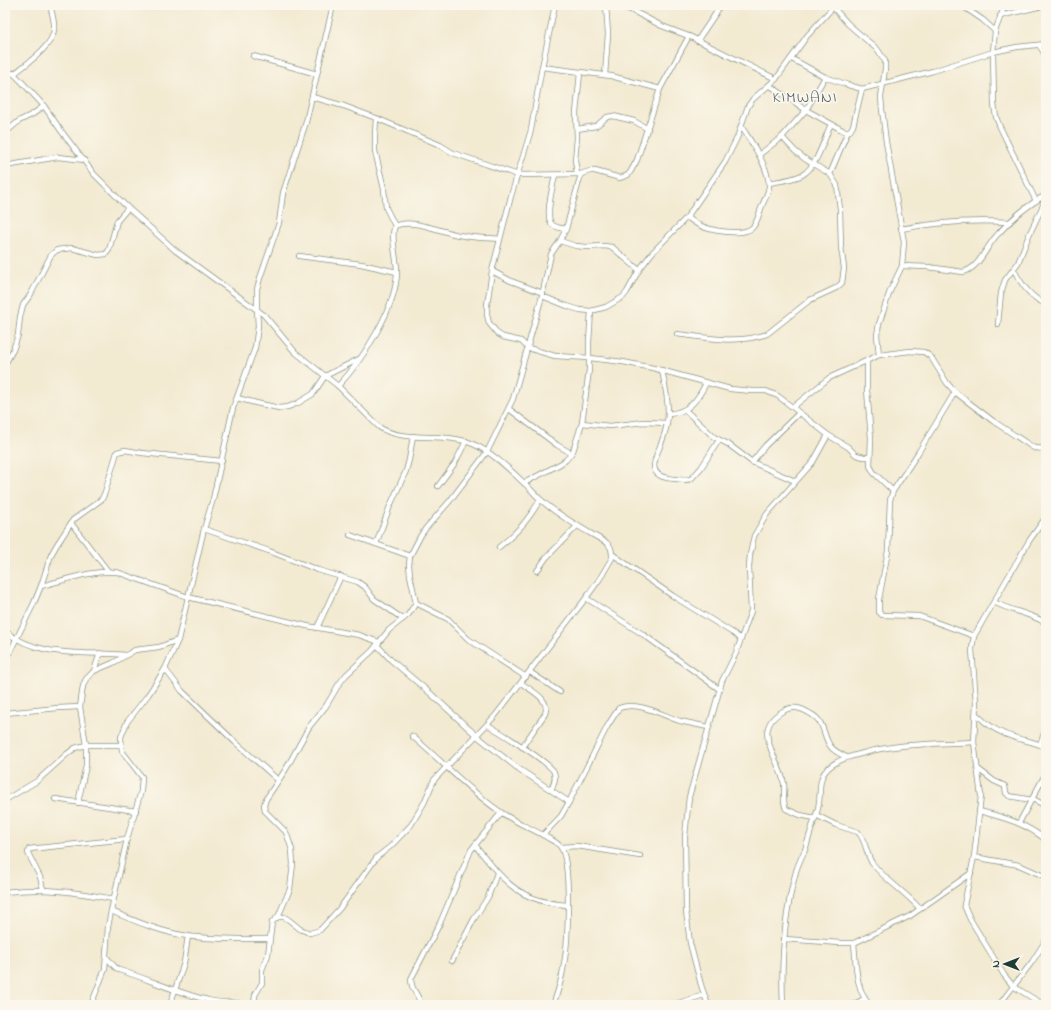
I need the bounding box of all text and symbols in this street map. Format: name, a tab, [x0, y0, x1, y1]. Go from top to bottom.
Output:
district label: KIMWANI	[772, 86, 838, 110]
north arrow	[985, 944, 1025, 984]
text: N	[988, 960, 1004, 968]

